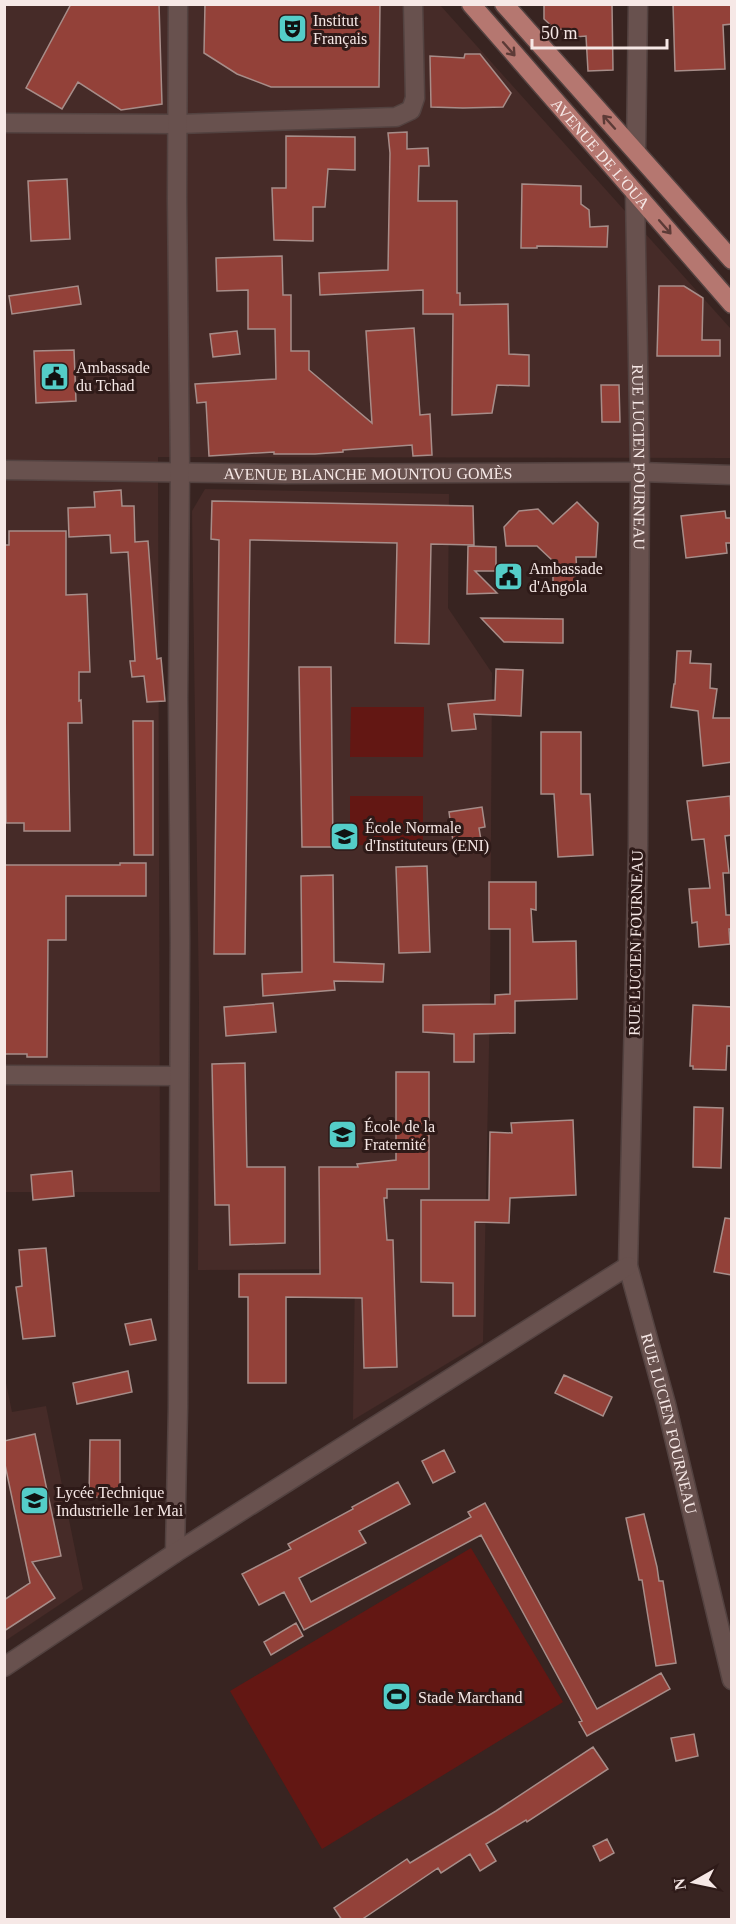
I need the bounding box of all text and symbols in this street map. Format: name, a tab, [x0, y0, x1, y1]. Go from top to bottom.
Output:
place label: Institut Français	[313, 12, 367, 48]
scale bar	[532, 12, 667, 50]
theatre icon: Institut Français	[276, 13, 308, 45]
text: 50 m	[541, 23, 578, 43]
one-way arrow	[502, 41, 516, 56]
street label: AVENUE DE L'OUA	[548, 95, 653, 213]
one-way arrow	[602, 115, 616, 130]
one-way arrow	[658, 219, 672, 234]
place label: Ambassade du Tchad	[76, 359, 150, 394]
public building icon: Ambassade du Tchad	[39, 360, 71, 392]
street label: RUE LUCIEN FOURNEAU	[629, 364, 648, 550]
street label: AVENUE BLANCHE MOUNTOU GOMÈS	[223, 464, 512, 483]
place label: Ambassade d'Angola	[529, 560, 603, 596]
public building icon: Ambassade d'Angola	[492, 561, 524, 593]
place label: École Normale d'Instituteurs (ENI)	[365, 818, 489, 855]
school or university icon: École Normale d'Instituteurs (ENI)	[328, 820, 360, 852]
street label: RUE LUCIEN FOURNEAU	[625, 850, 646, 1036]
place label: École de la Fraternité	[364, 1117, 435, 1153]
school or university icon: École de la Fraternité	[327, 1119, 359, 1151]
street label: RUE LUCIEN FOURNEAU	[638, 1331, 700, 1516]
place label: Lycée Technique Industrielle 1er Mai	[56, 1484, 184, 1519]
school or university icon: Lycée Technique Industrielle 1er Mai	[19, 1485, 51, 1517]
sports icon: Stade Marchand	[381, 1681, 413, 1713]
place label: Stade Marchand	[418, 1689, 522, 1706]
north arrow	[664, 1852, 724, 1912]
text: N	[670, 1877, 689, 1891]

